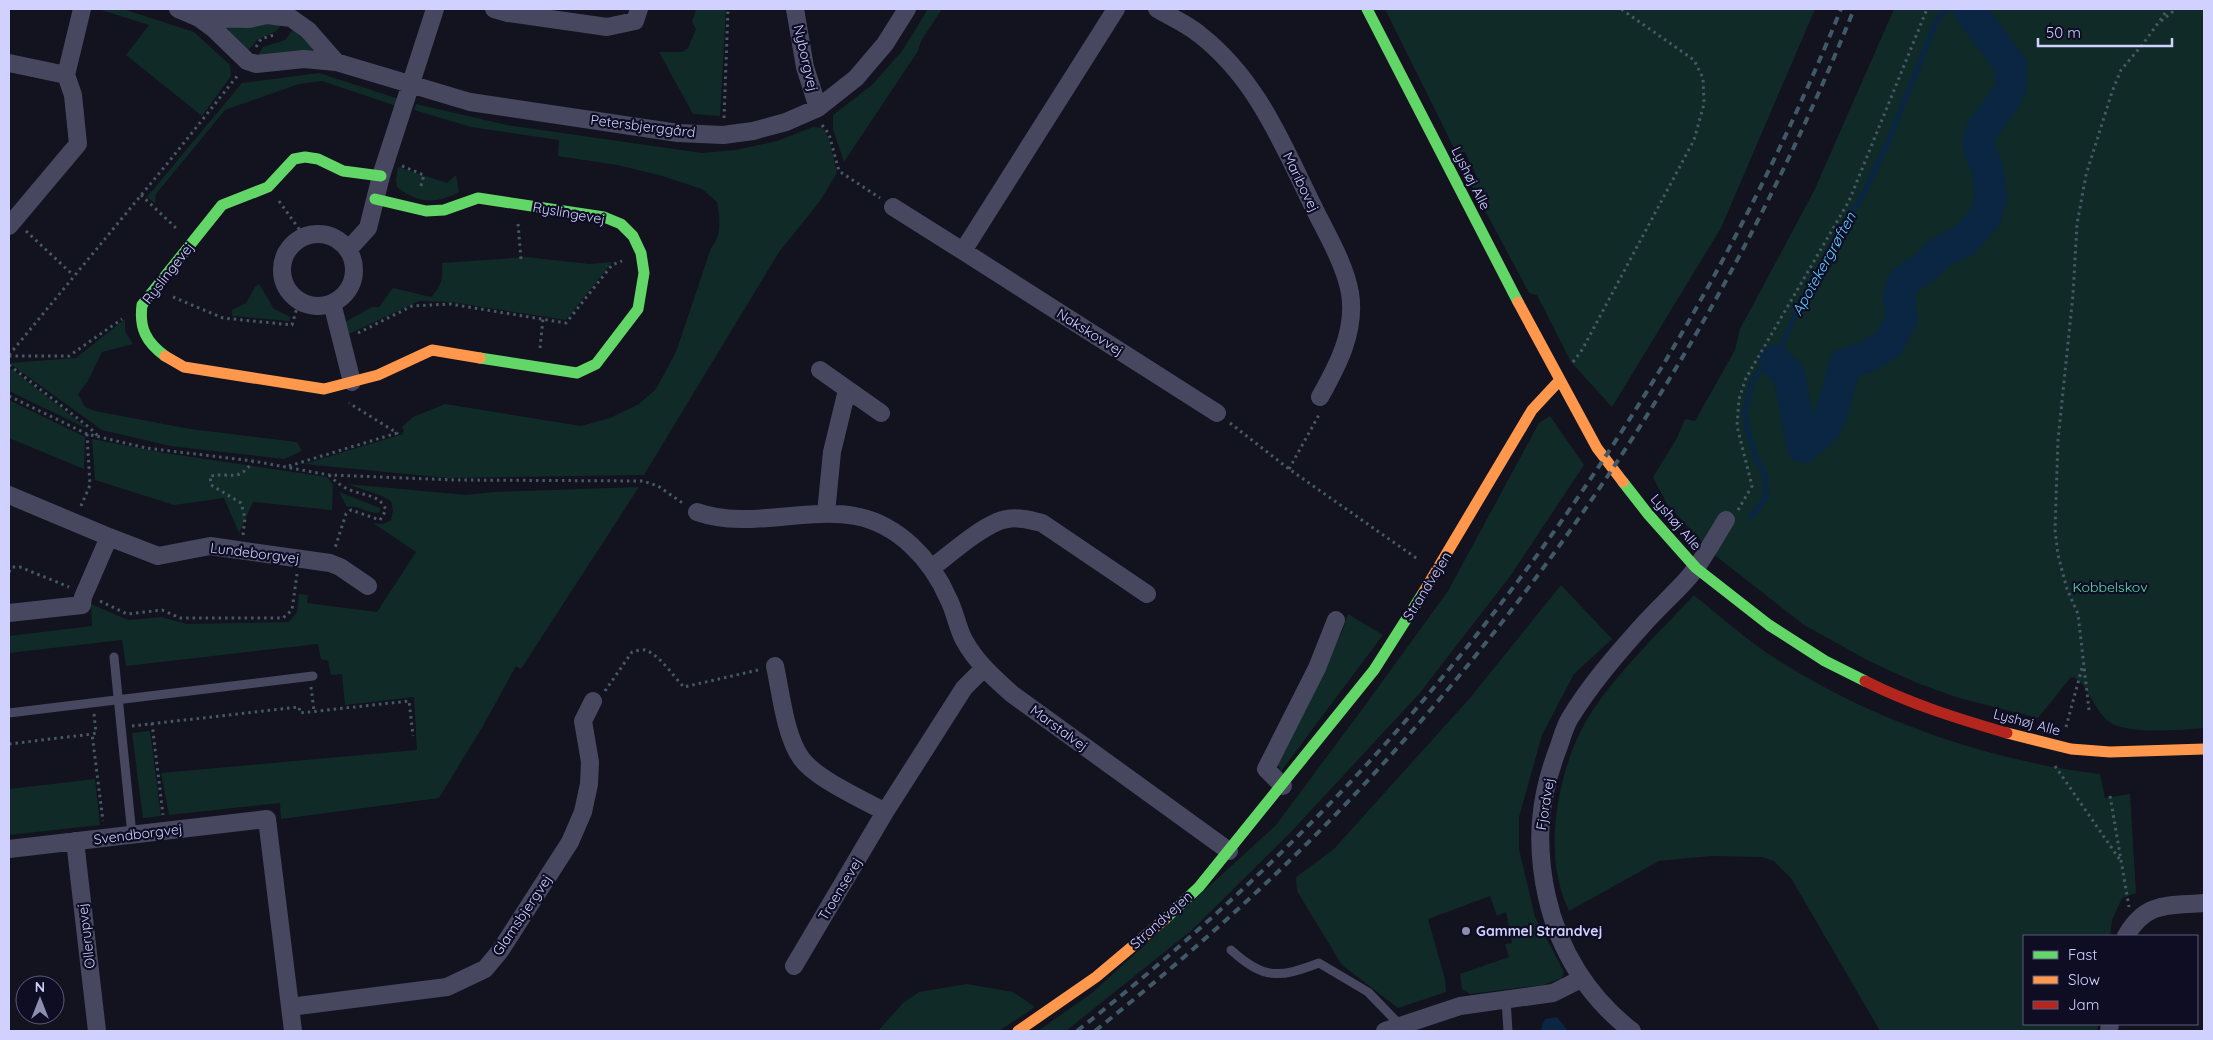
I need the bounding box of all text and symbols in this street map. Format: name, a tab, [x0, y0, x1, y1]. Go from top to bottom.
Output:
scale bar	[2038, 15, 2172, 47]
street label: Nyborgvej	[790, 23, 822, 93]
text: 50 m	[2046, 23, 2081, 42]
street label: Petersbjerggård	[590, 111, 696, 141]
street label: Lyshøj Alle	[1447, 143, 1495, 213]
street label: Maribovej	[1279, 149, 1323, 215]
street label: Ryslingevej	[531, 198, 607, 228]
water label: Apotekergrøften	[1787, 209, 1860, 319]
street label: Ryslingevej	[138, 239, 198, 307]
street label: Nakskovvej	[1053, 304, 1127, 360]
street label: Lyshøj Alle	[1647, 490, 1705, 554]
street label: Lundeborgvej	[209, 539, 301, 567]
street label: Strandvejen	[1399, 548, 1455, 624]
park label: Kobbelskov	[2072, 578, 2148, 596]
street label: Marstalvej	[1027, 701, 1091, 755]
street label: Lyshøj Alle	[1991, 704, 2063, 740]
street label: Fjordvej	[1532, 777, 1558, 831]
street label: Svendborgvej	[92, 820, 184, 848]
street label: Troensevej	[814, 854, 866, 924]
street label: Glamsbjergvej	[488, 871, 556, 959]
street label: Strandvejen	[1126, 887, 1196, 953]
street label: Ollerupvej	[73, 902, 99, 970]
place label: Gammel Strandvej	[1476, 922, 1602, 940]
marker: Gammel Strandvej	[1460, 925, 1472, 937]
legend	[2023, 935, 2198, 1025]
text: Fast	[2068, 945, 2097, 964]
text: Slow	[2068, 970, 2100, 989]
north arrow	[15, 975, 65, 1025]
text: N	[35, 978, 45, 996]
text: Jam	[2068, 995, 2099, 1014]

